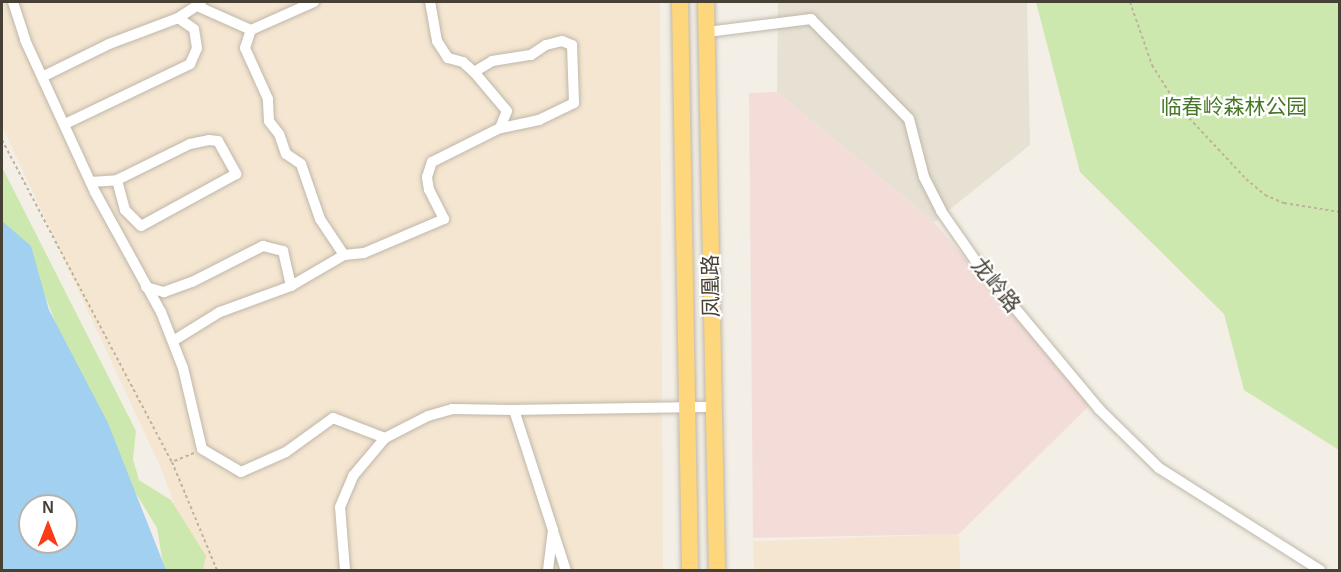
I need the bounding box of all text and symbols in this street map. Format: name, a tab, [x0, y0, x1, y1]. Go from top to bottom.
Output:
park label: 临春岭森林公园	[1161, 94, 1307, 120]
street label: 龙岭路	[966, 253, 1026, 317]
street label: 凤凰路	[698, 254, 724, 318]
north arrow	[18, 494, 78, 554]
text: N	[42, 499, 54, 516]

